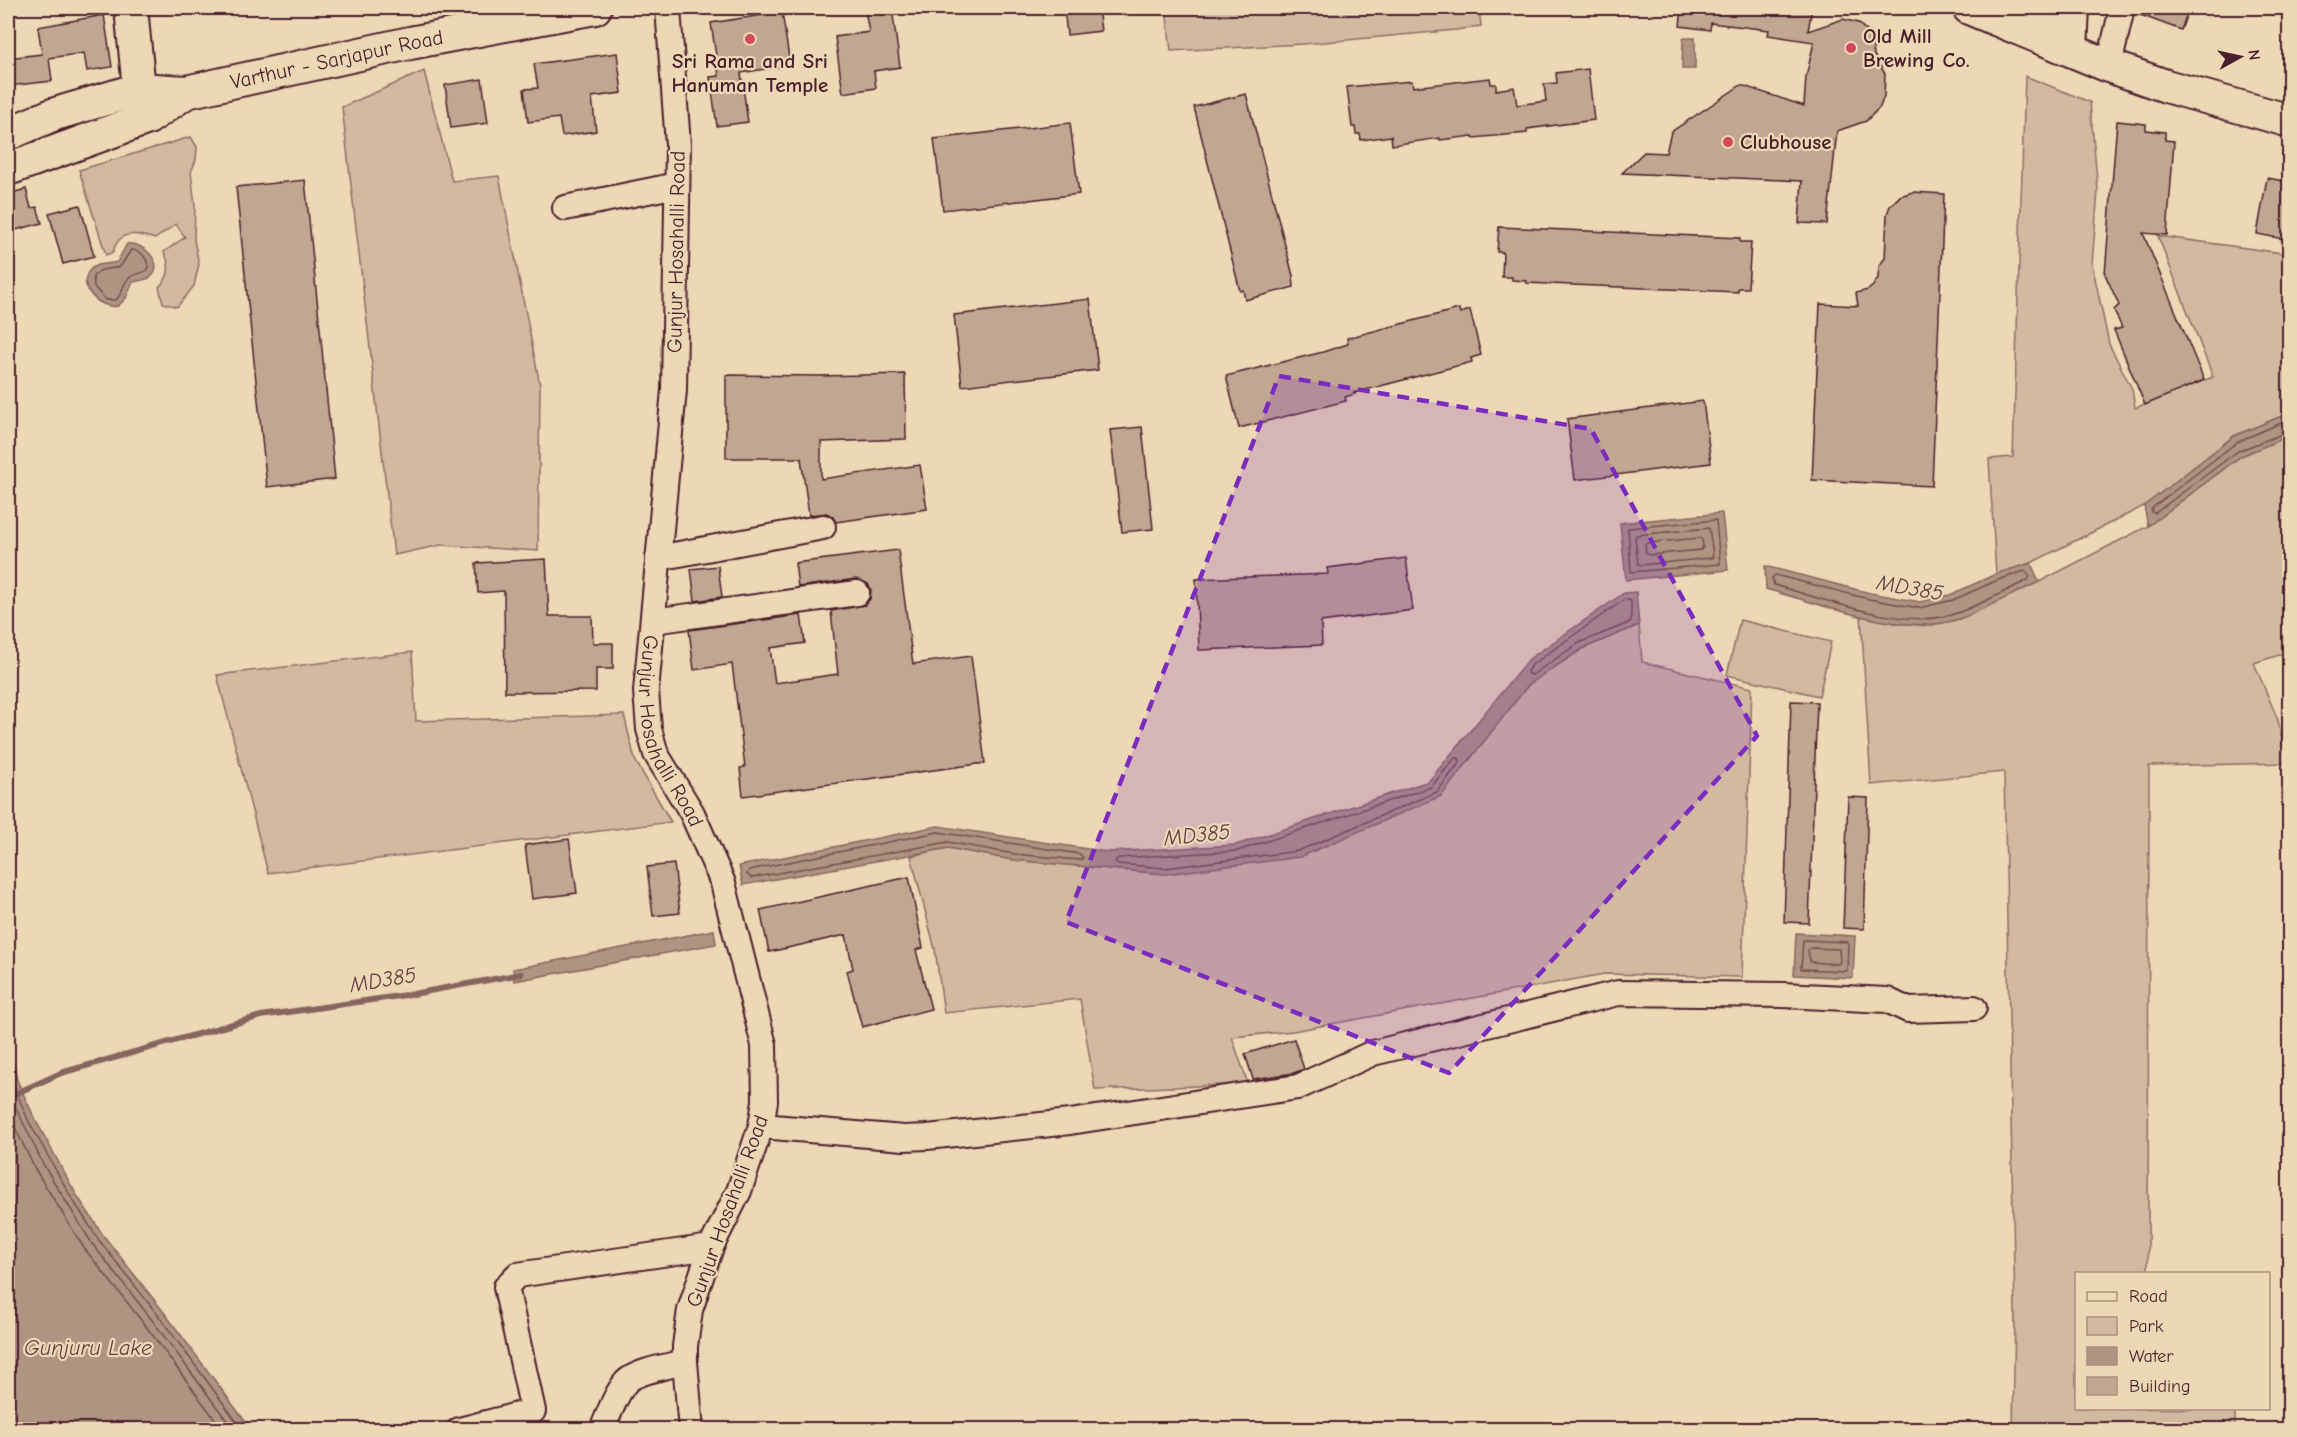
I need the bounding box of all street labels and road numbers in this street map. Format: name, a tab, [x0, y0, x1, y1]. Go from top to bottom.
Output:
street label: Varthur - Sarjapur Road	[228, 25, 445, 94]
street label: Gunjur Hosahalli Road	[662, 151, 690, 353]
street label: Gunjur Hosahalli Road	[634, 634, 708, 830]
street label: Gunjur Hosahalli Road	[681, 1112, 773, 1310]

